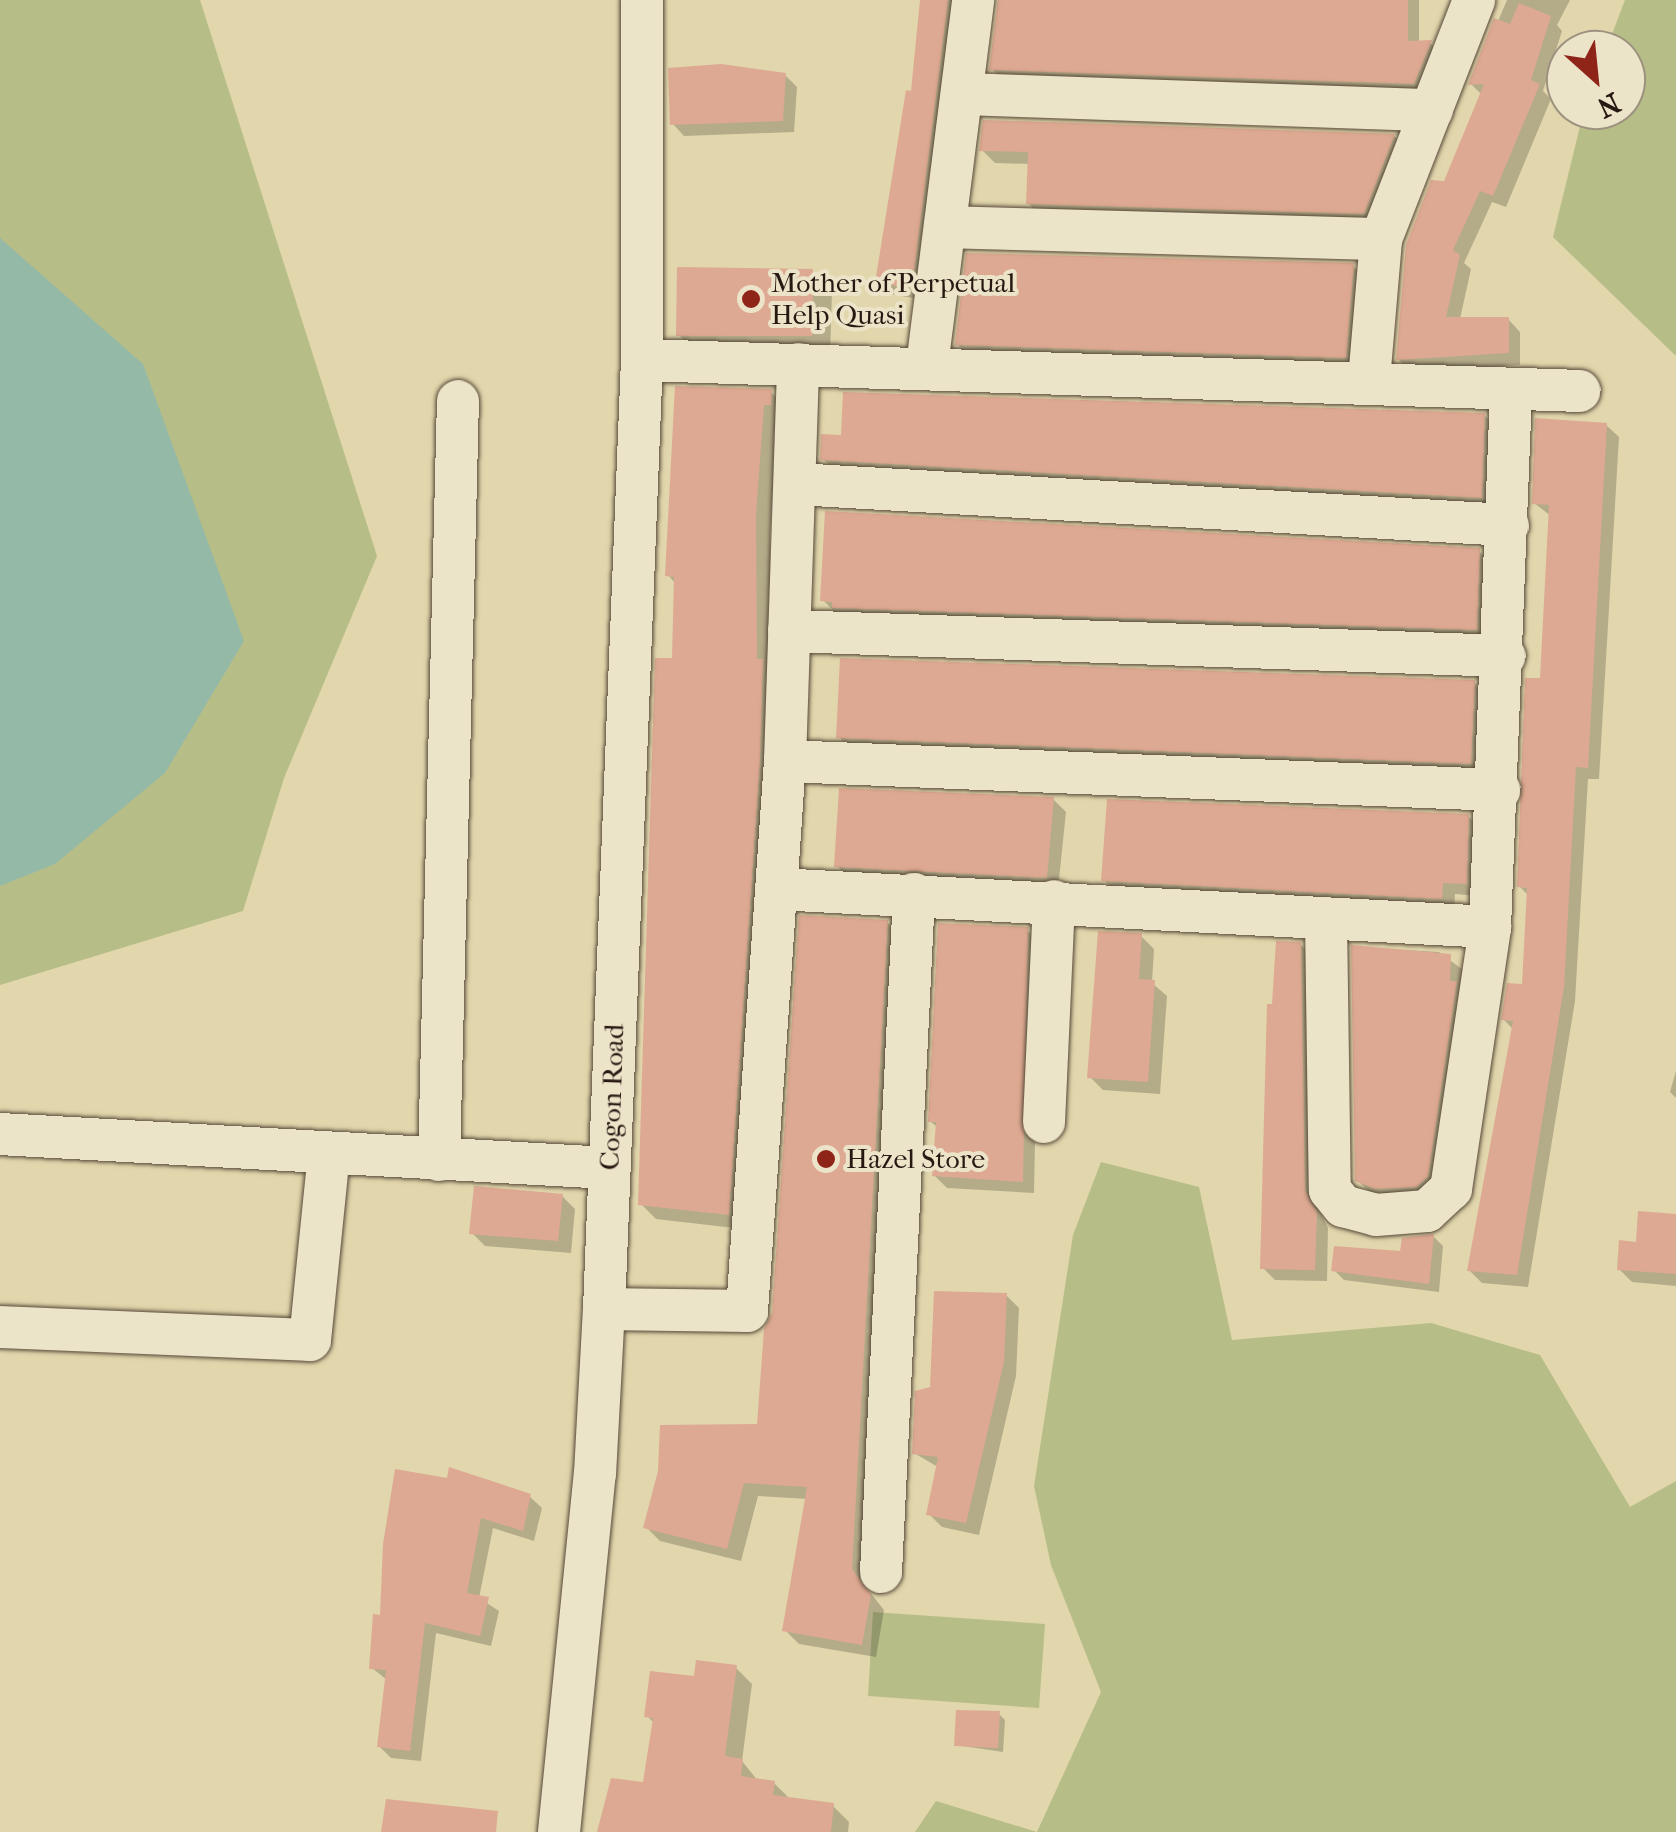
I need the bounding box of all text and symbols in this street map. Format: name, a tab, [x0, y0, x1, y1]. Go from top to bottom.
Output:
north arrow	[1546, 30, 1646, 130]
text: N	[1592, 86, 1626, 125]
place label: Mother of Perpetual Help Quasi	[771, 266, 1015, 332]
marker: Mother of Perpetual Help Quasi	[740, 288, 762, 310]
street label: Cogon Road	[593, 1023, 631, 1171]
place label: Hazel Store	[846, 1142, 985, 1176]
marker: Hazel Store	[815, 1148, 837, 1170]

